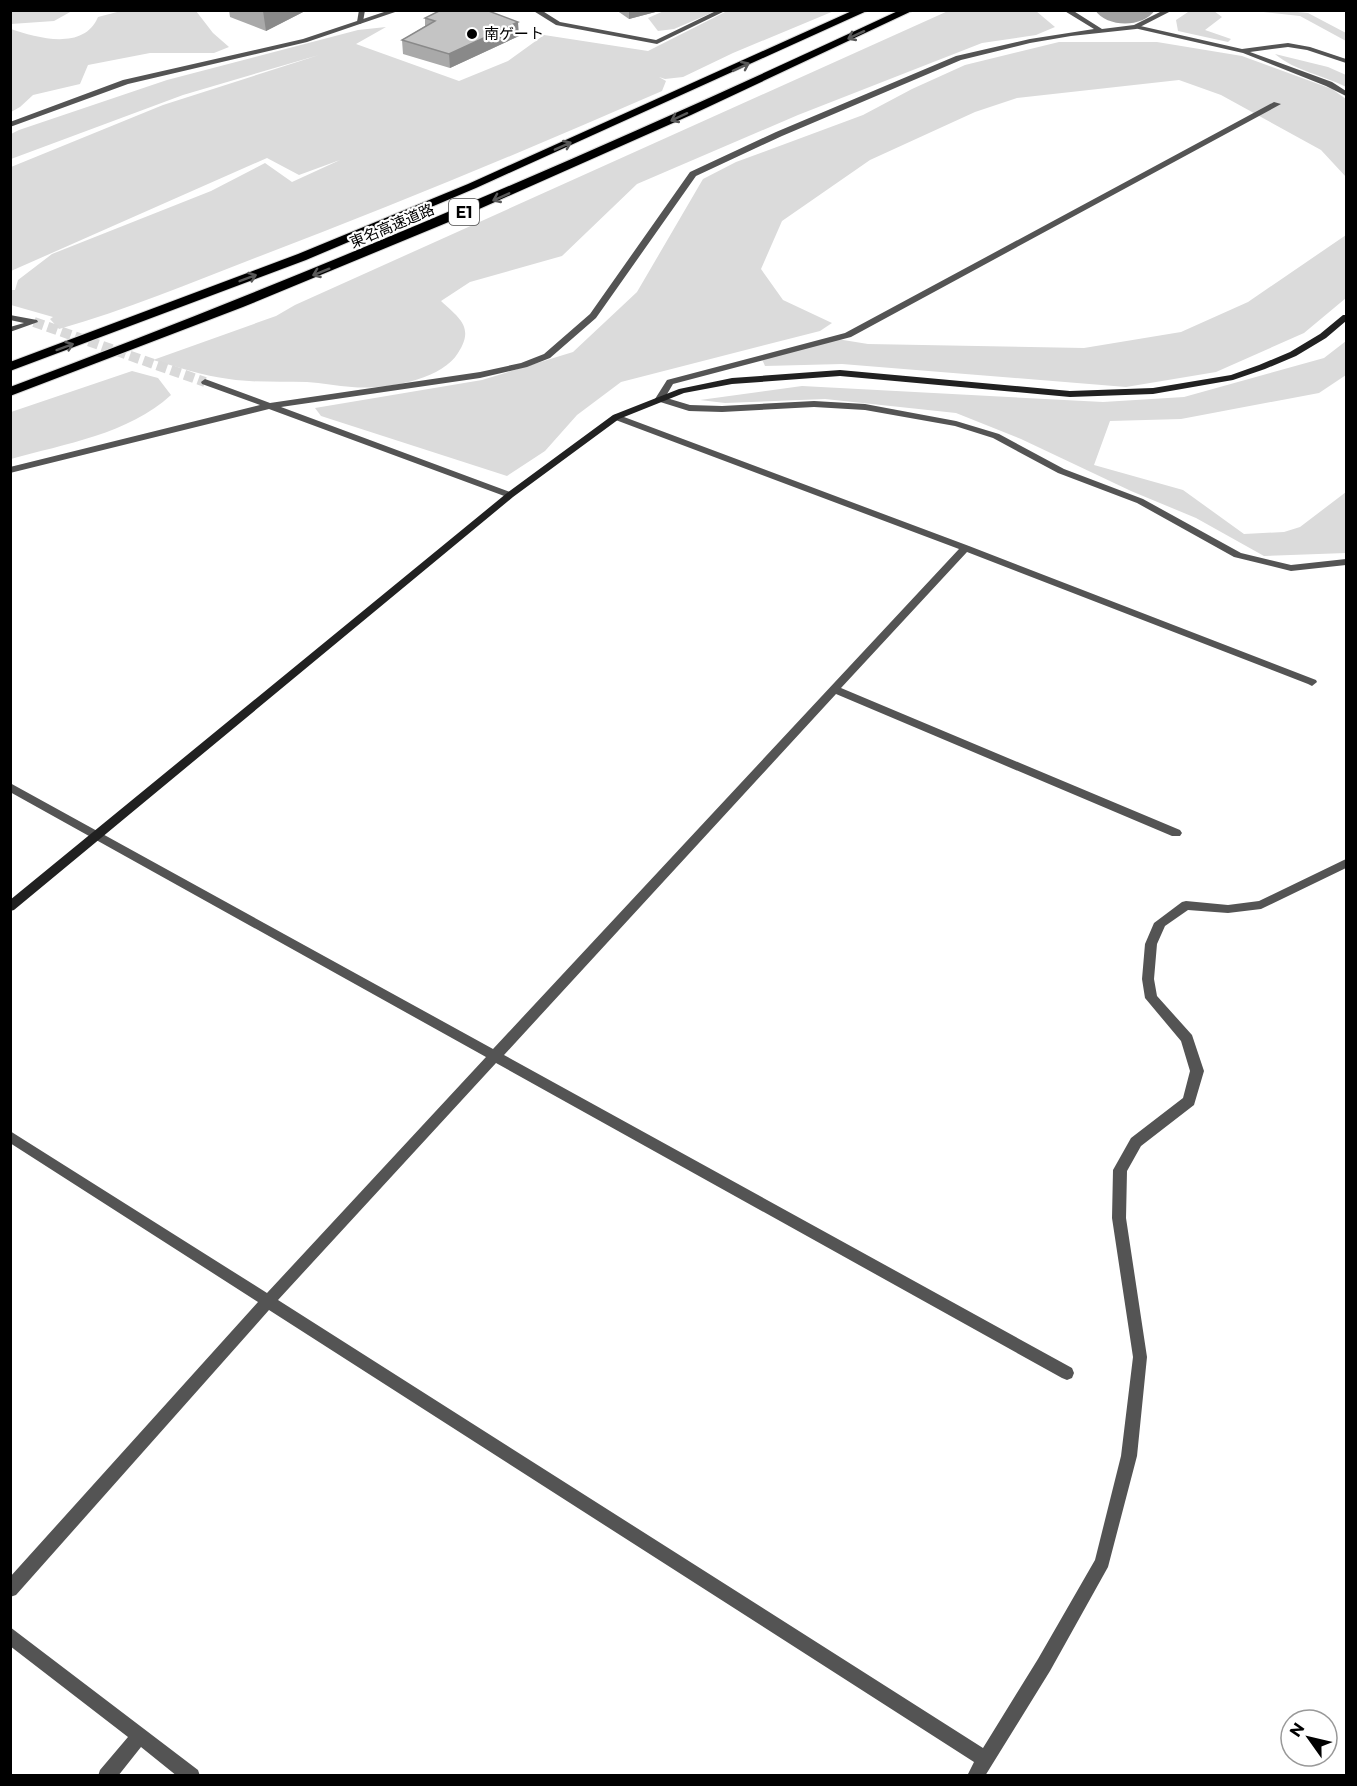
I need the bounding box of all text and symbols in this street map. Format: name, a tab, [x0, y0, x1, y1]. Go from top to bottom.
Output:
place label: 南ゲート	[484, 24, 544, 43]
marker: 南ゲート	[465, 27, 479, 41]
one-way arrow	[847, 30, 865, 42]
one-way arrow	[732, 60, 750, 72]
one-way arrow	[671, 112, 689, 124]
one-way arrow	[554, 140, 572, 152]
one-way arrow	[492, 192, 510, 203]
street label: 東名高速道路	[347, 199, 437, 252]
road number: E1	[449, 199, 479, 225]
one-way arrow	[312, 267, 331, 278]
one-way arrow	[238, 272, 257, 283]
one-way arrow	[56, 341, 74, 352]
north arrow	[1279, 1708, 1339, 1768]
text: N	[1285, 1719, 1308, 1741]

